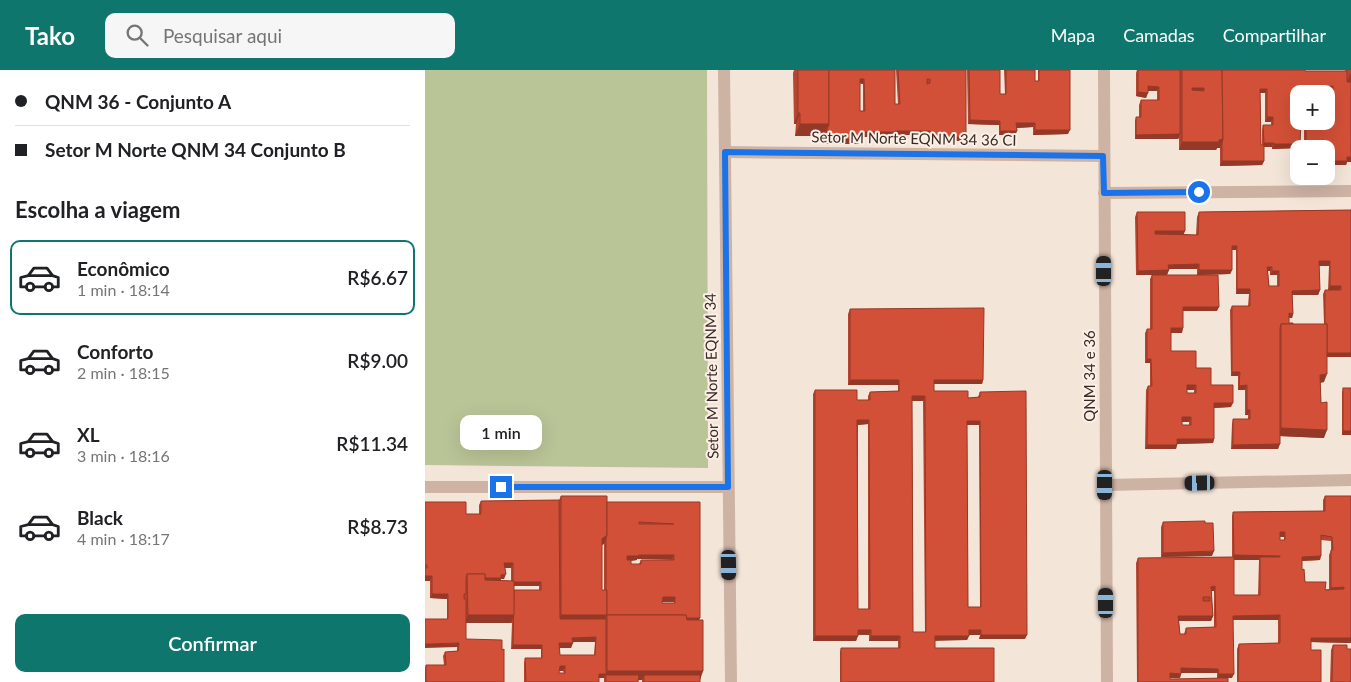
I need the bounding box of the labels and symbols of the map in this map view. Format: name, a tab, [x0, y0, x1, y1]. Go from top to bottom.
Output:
street label: Setor M Norte EQNM 34 36 CI	[811, 127, 1017, 149]
route start	[1188, 181, 1210, 203]
car	[1096, 256, 1111, 286]
street label: Setor M Norte EQNM 34	[701, 293, 721, 459]
street label: QNM 34 e 36	[1080, 330, 1098, 422]
callout: 1 min	[460, 414, 542, 450]
car	[1097, 470, 1112, 500]
car	[1184, 475, 1215, 491]
route end	[490, 476, 512, 498]
car	[721, 550, 736, 580]
car	[1098, 588, 1113, 618]

